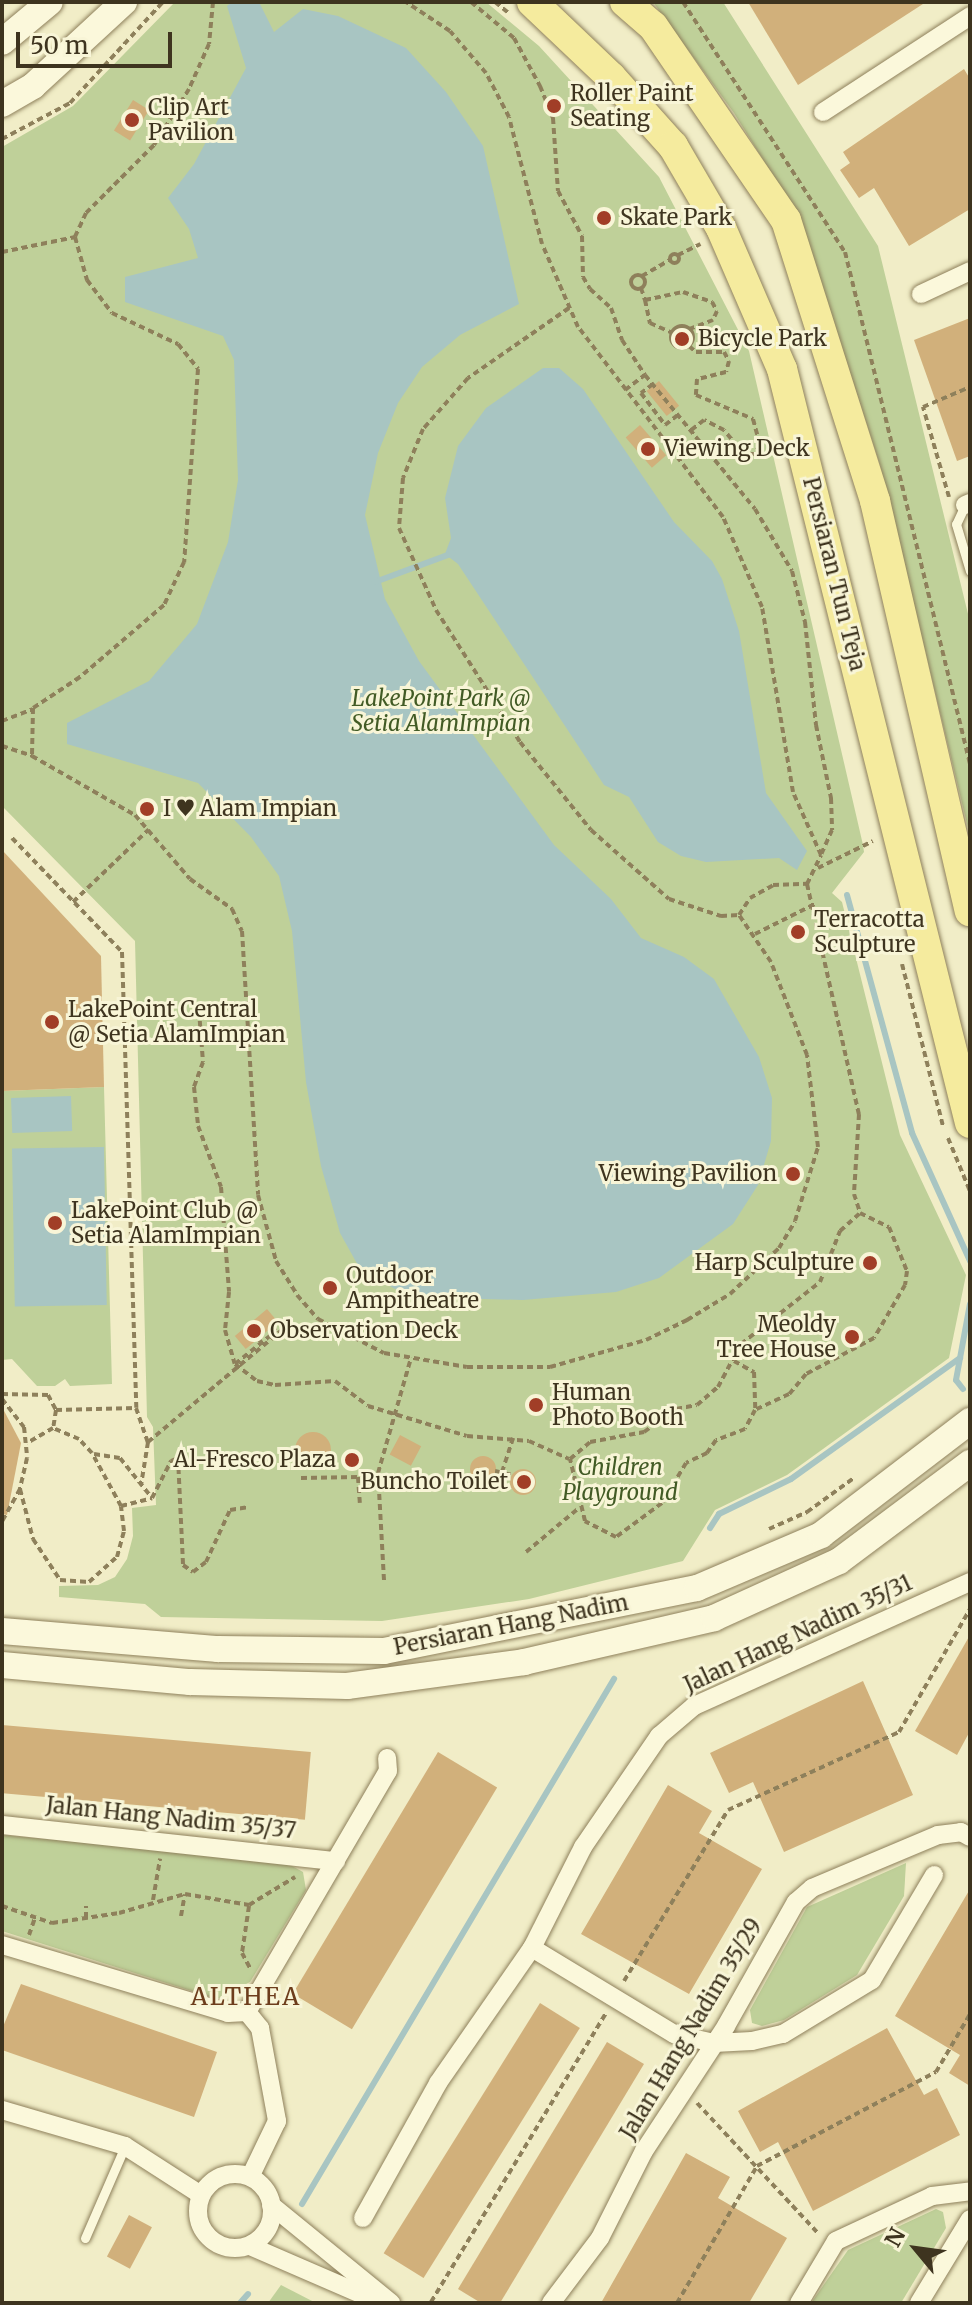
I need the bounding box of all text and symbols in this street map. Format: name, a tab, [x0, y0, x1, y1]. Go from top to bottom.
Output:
scale bar	[20, 16, 176, 66]
text: 50 m	[30, 30, 89, 61]
place label: Roller Paint Seating	[570, 80, 694, 132]
place label: Clip Art Pavilion	[148, 94, 234, 146]
marker: Roller Paint Seating	[545, 97, 563, 115]
marker: Clip Art Pavilion	[123, 111, 141, 129]
place label: Skate Park	[620, 205, 732, 231]
marker: Skate Park	[595, 209, 613, 227]
place label: Bicycle Park	[698, 326, 827, 352]
marker: Bicycle Park	[673, 330, 691, 348]
place label: Viewing Deck	[664, 436, 810, 462]
marker: Viewing Deck	[639, 440, 657, 458]
street label: Persiaran Tun Teja	[797, 474, 871, 674]
park label: LakePoint Park @ Setia AlamImpian	[351, 685, 531, 736]
place label: I ♥ Alam Impian	[163, 796, 337, 822]
marker: I ♥ Alam Impian	[138, 800, 156, 818]
place label: Terracotta Sculpture	[814, 906, 925, 958]
marker: Terracotta Sculpture	[789, 923, 807, 941]
place label: LakePoint Central @ Setia AlamImpian	[68, 996, 286, 1048]
marker: LakePoint Central @ Setia AlamImpian	[43, 1013, 61, 1031]
place label: Viewing Pavilion	[599, 1161, 777, 1187]
marker: Viewing Pavilion	[784, 1165, 802, 1183]
place label: LakePoint Club @ Setia AlamImpian	[71, 1197, 261, 1248]
marker: LakePoint Club @ Setia AlamImpian	[46, 1214, 64, 1232]
place label: Harp Sculpture	[695, 1250, 854, 1276]
marker: Harp Sculpture	[861, 1254, 879, 1272]
place label: Outdoor Ampitheatre	[346, 1262, 479, 1314]
marker: Outdoor Ampitheatre	[321, 1279, 339, 1297]
place label: Meoldy Tree House	[717, 1311, 836, 1362]
place label: Observation Deck	[270, 1318, 458, 1344]
marker: Observation Deck	[245, 1322, 263, 1340]
marker: Meoldy Tree House	[843, 1328, 861, 1346]
place label: Human Photo Booth	[552, 1379, 684, 1430]
marker: Human Photo Booth	[527, 1396, 545, 1414]
place label: Al-Fresco Plaza	[174, 1447, 336, 1473]
marker: Al-Fresco Plaza	[343, 1451, 361, 1469]
park label: Children Playground	[562, 1454, 678, 1506]
place label: Buncho Toilet	[360, 1469, 508, 1495]
marker: Buncho Toilet	[515, 1473, 533, 1491]
street label: Jalan Hang Nadim 35/31	[680, 1569, 916, 1699]
street label: Persiaran Hang Nadim	[391, 1589, 631, 1661]
street label: Jalan Hang Nadim 35/37	[45, 1792, 297, 1844]
street label: Jalan Hang Nadim 35/29	[615, 1914, 767, 2144]
district label: ALTHEA	[191, 1983, 301, 2011]
north arrow	[876, 2209, 956, 2289]
text: N	[879, 2223, 911, 2252]

